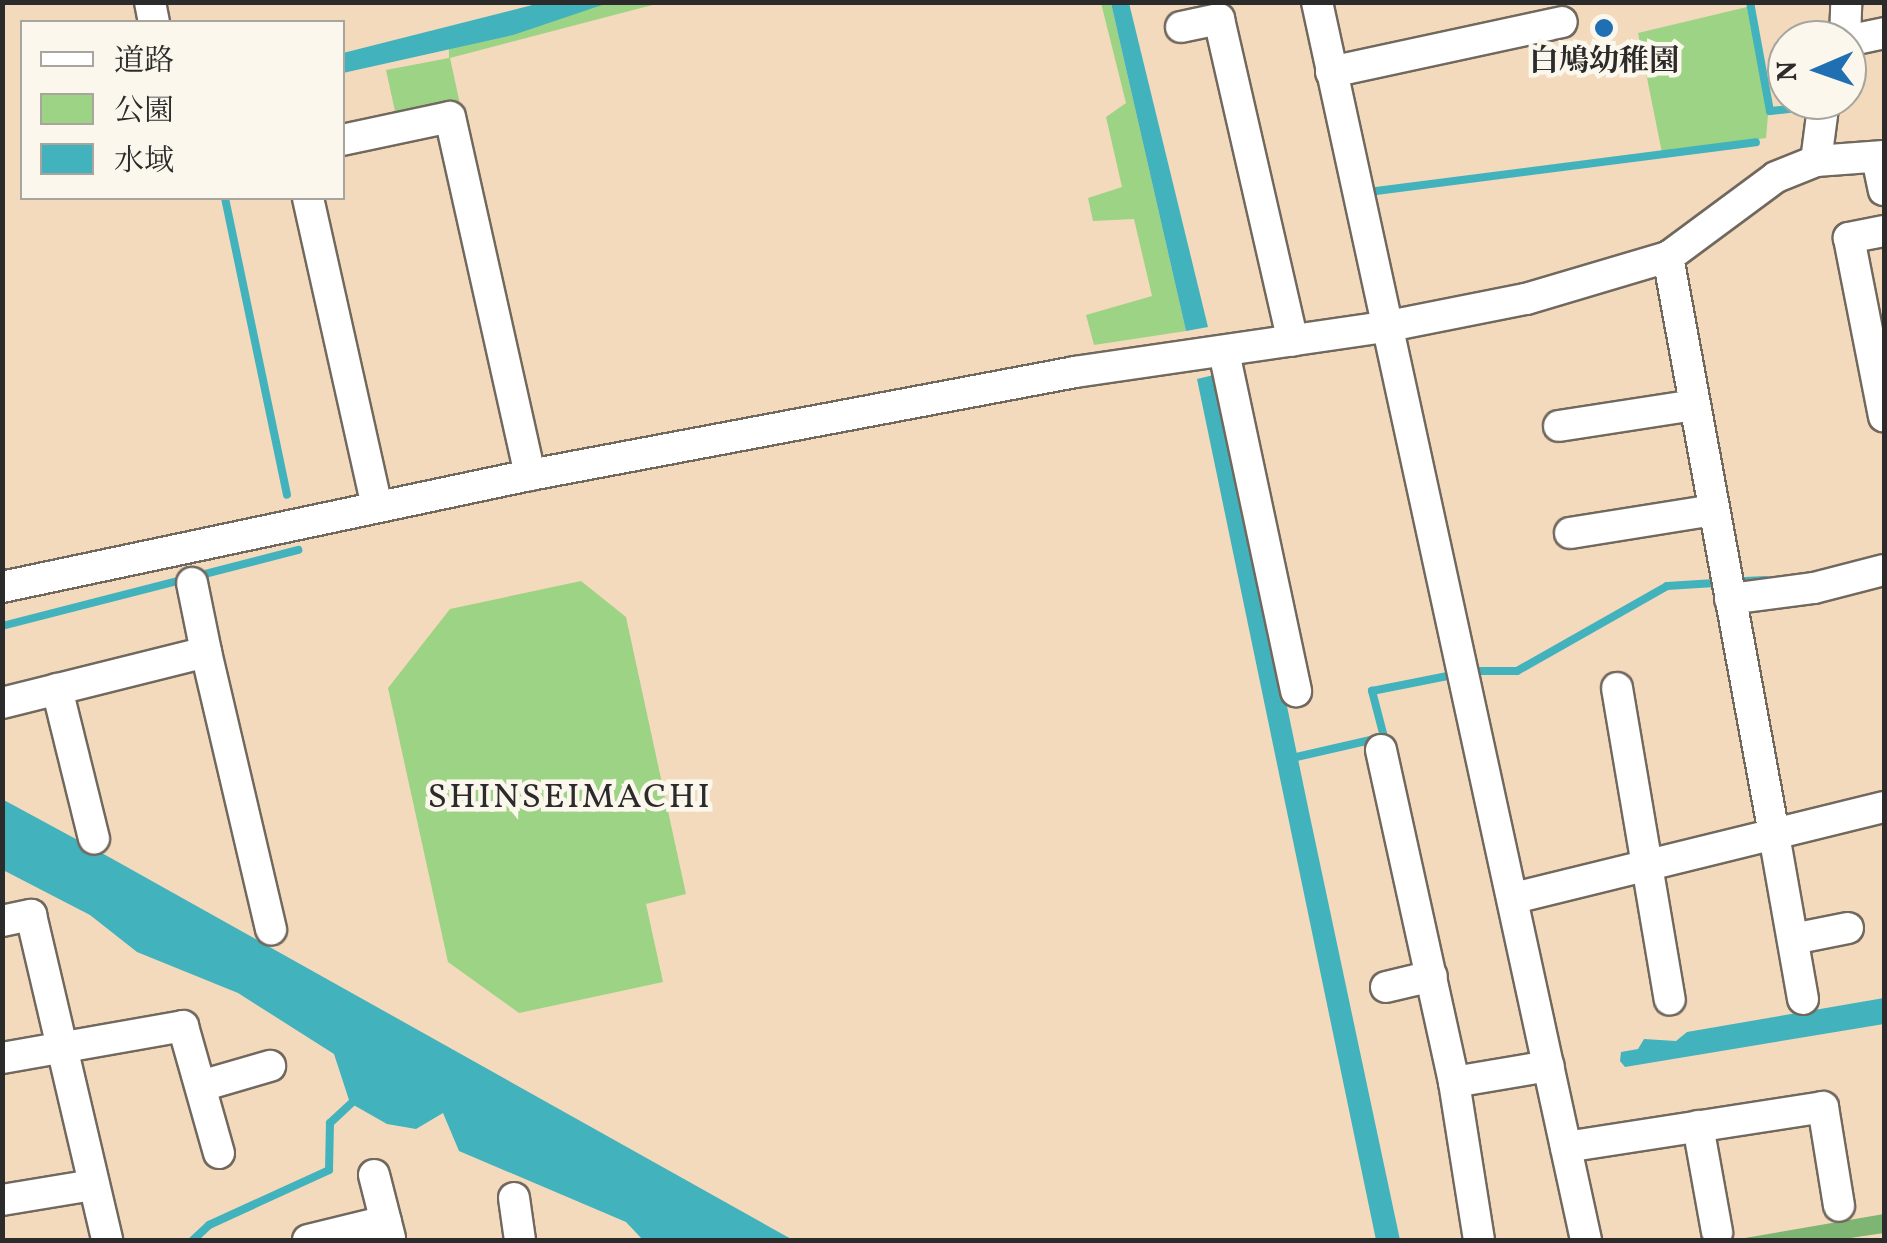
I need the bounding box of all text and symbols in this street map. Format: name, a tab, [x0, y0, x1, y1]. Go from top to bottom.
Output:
marker: 白鳩幼稚園	[1593, 17, 1615, 39]
legend	[20, 20, 345, 200]
north arrow	[1767, 20, 1867, 120]
text: 道路	[114, 41, 174, 83]
place label: 白鳩幼稚園	[1529, 44, 1679, 80]
text: N	[1769, 60, 1808, 82]
text: 公園	[114, 91, 174, 133]
text: 水域	[114, 141, 174, 183]
district label: SHINSEIMACHI	[428, 777, 712, 819]

